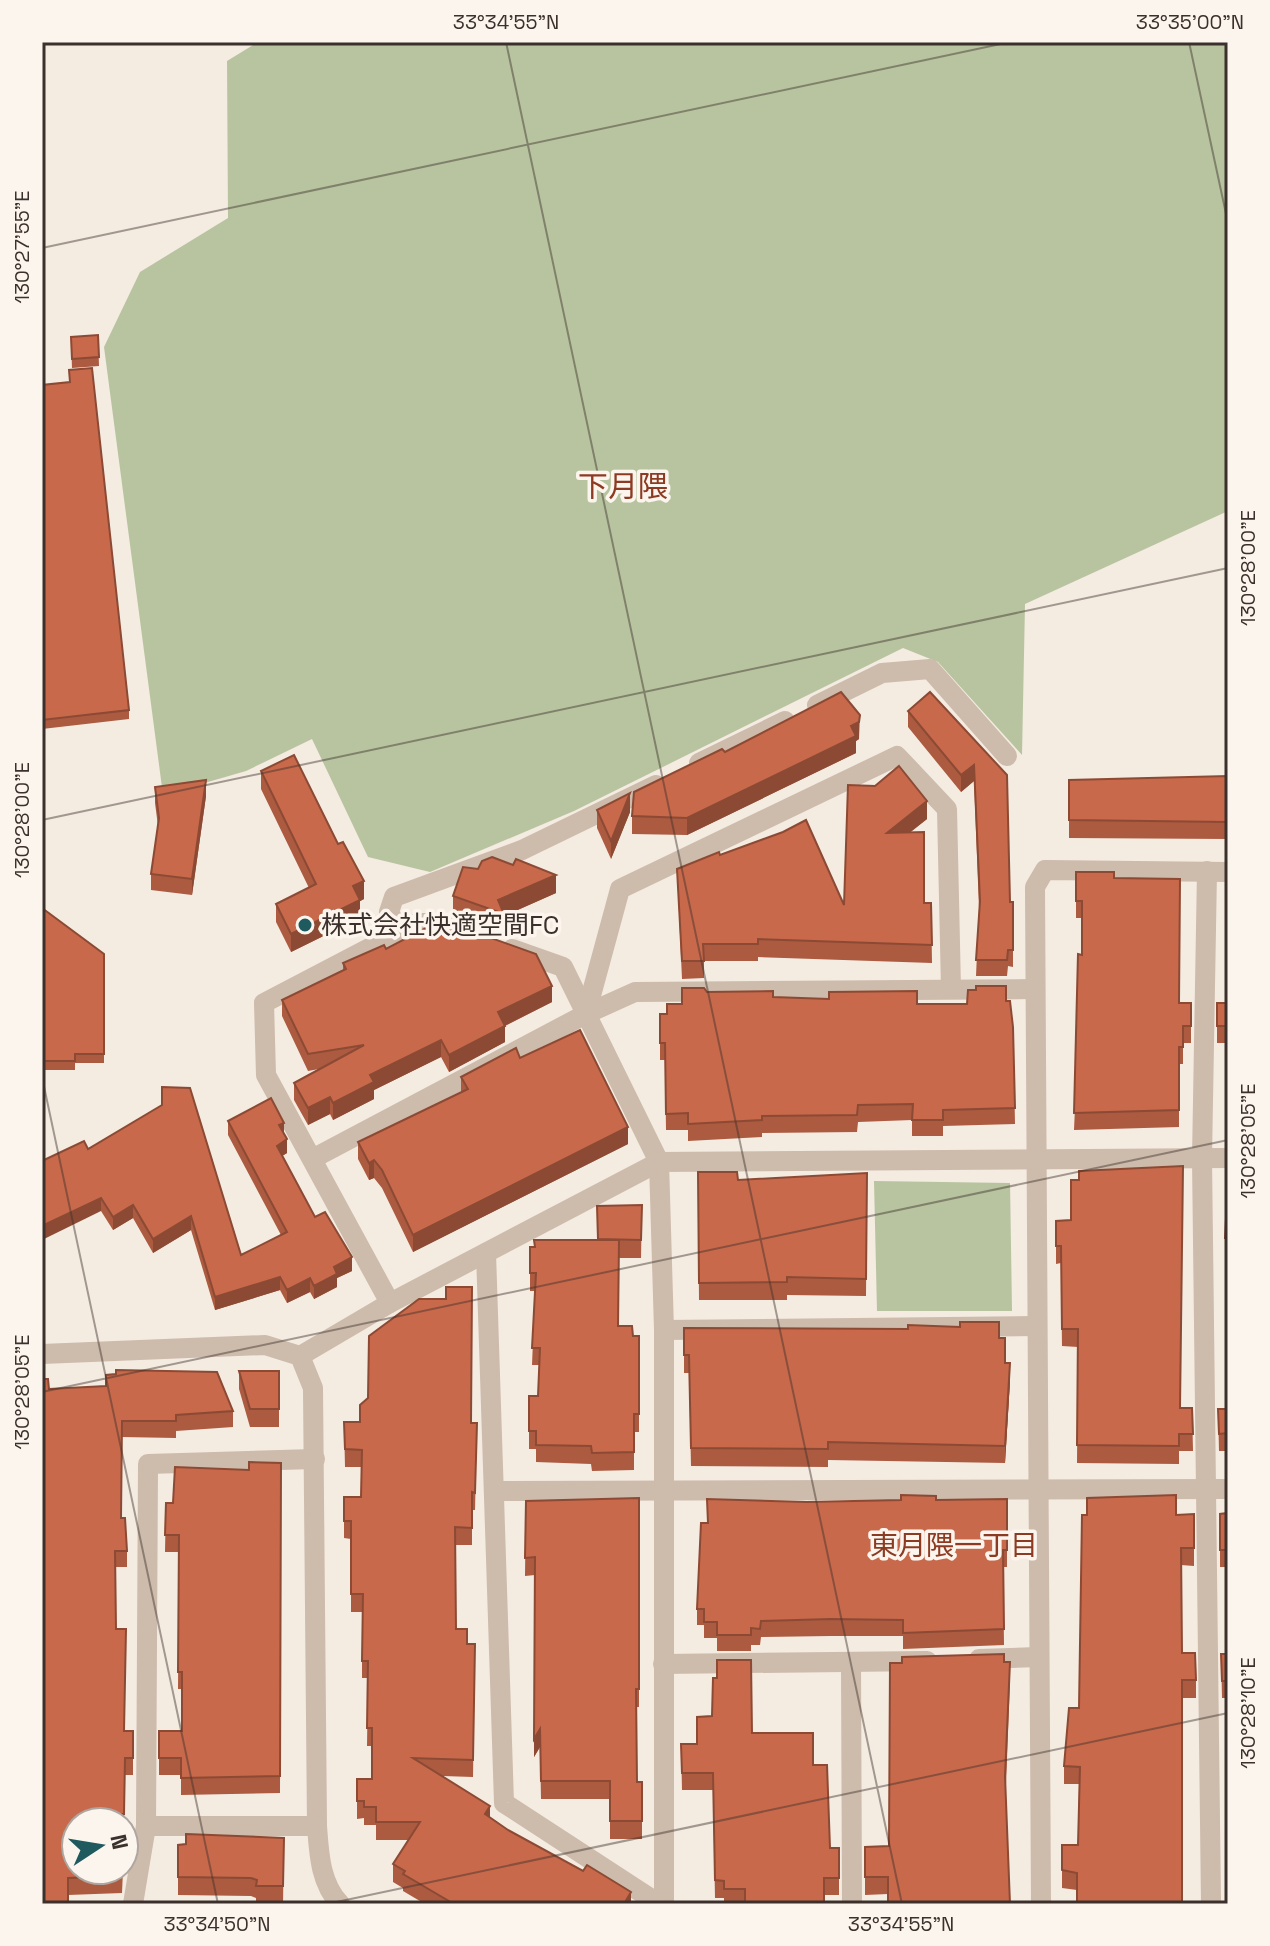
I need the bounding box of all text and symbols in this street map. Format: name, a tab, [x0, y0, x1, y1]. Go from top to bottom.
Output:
text: 33°34'55"N	[453, 9, 559, 35]
text: 33°35'00"N	[1136, 9, 1244, 35]
text: 130°27'55"E	[9, 191, 35, 303]
district label: 下月隈	[578, 467, 668, 506]
text: 130°28'00"E	[1235, 510, 1261, 626]
text: 130°28'00"E	[9, 762, 35, 878]
place label: 株式会社快適空間FC	[321, 908, 560, 942]
marker: 株式会社快適空間FC	[296, 916, 314, 934]
text: 130°28'05"E	[1235, 1084, 1261, 1198]
text: 130°28'05"E	[9, 1335, 35, 1449]
district label: 東月隈一丁目	[870, 1527, 1038, 1563]
text: 130°28'10"E	[1235, 1657, 1261, 1769]
north arrow	[60, 1806, 140, 1886]
text: N	[104, 1832, 135, 1852]
text: 33°34'50"N	[163, 1911, 271, 1937]
text: 33°34'55"N	[848, 1911, 954, 1937]

